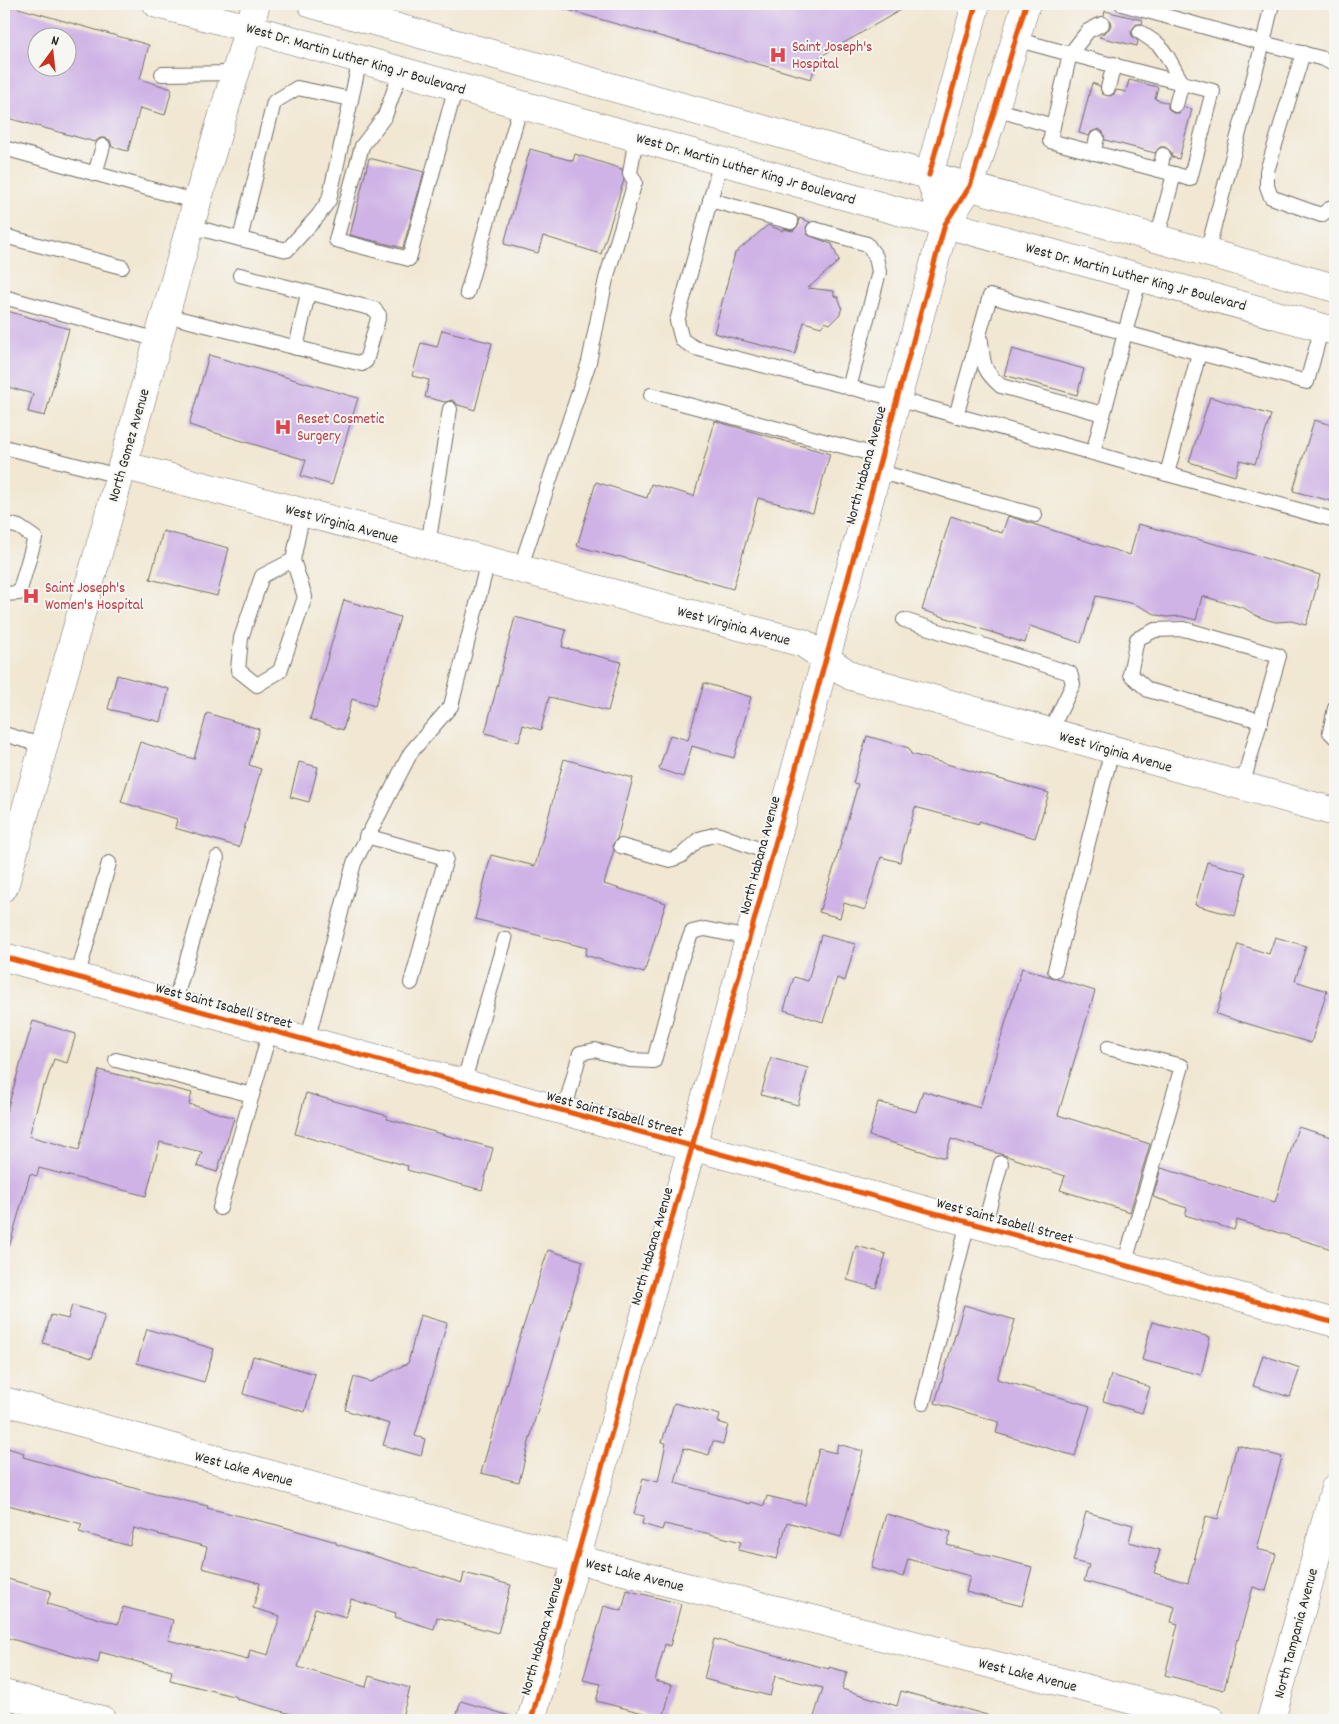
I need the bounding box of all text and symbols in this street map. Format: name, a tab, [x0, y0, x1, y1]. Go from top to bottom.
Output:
street label: West Dr. Martin Luther King Jr Boulevard	[243, 18, 468, 102]
north arrow	[28, 28, 78, 78]
text: N	[49, 31, 61, 52]
place label: Saint Joseph's Hospital	[792, 37, 872, 76]
hospital icon: Saint Joseph's Hospital	[768, 45, 788, 65]
street label: West Dr. Martin Luther King Jr Boulevard	[633, 128, 858, 212]
street label: West Dr. Martin Luther King Jr Boulevard	[1023, 238, 1248, 318]
street label: North Gomez Avenue	[103, 386, 157, 505]
street label: North Habana Avenue	[840, 403, 893, 527]
place label: Reset Cosmetic Surgery	[297, 409, 384, 448]
hospital icon: Reset Cosmetic Surgery	[273, 417, 293, 437]
street label: West Virginia Avenue	[282, 499, 401, 551]
place label: Saint Joseph's Women's Hospital	[45, 578, 144, 617]
hospital icon: Saint Joseph's Women's Hospital	[21, 586, 41, 606]
street label: West Virginia Avenue	[674, 601, 793, 653]
street label: West Virginia Avenue	[1056, 726, 1175, 780]
street label: North Habana Avenue	[734, 793, 787, 917]
street label: West Saint Isabell Street	[153, 978, 295, 1036]
street label: West Saint Isabell Street	[544, 1086, 686, 1144]
street label: North Habana Avenue	[626, 1184, 680, 1308]
street label: West Saint Isabell Street	[934, 1193, 1076, 1251]
street label: West Lake Avenue	[192, 1446, 295, 1494]
street label: West Lake Avenue	[583, 1553, 687, 1599]
street label: North Tampania Avenue	[1269, 1566, 1325, 1701]
street label: North Habana Avenue	[516, 1574, 570, 1698]
street label: West Lake Avenue	[976, 1653, 1080, 1699]

